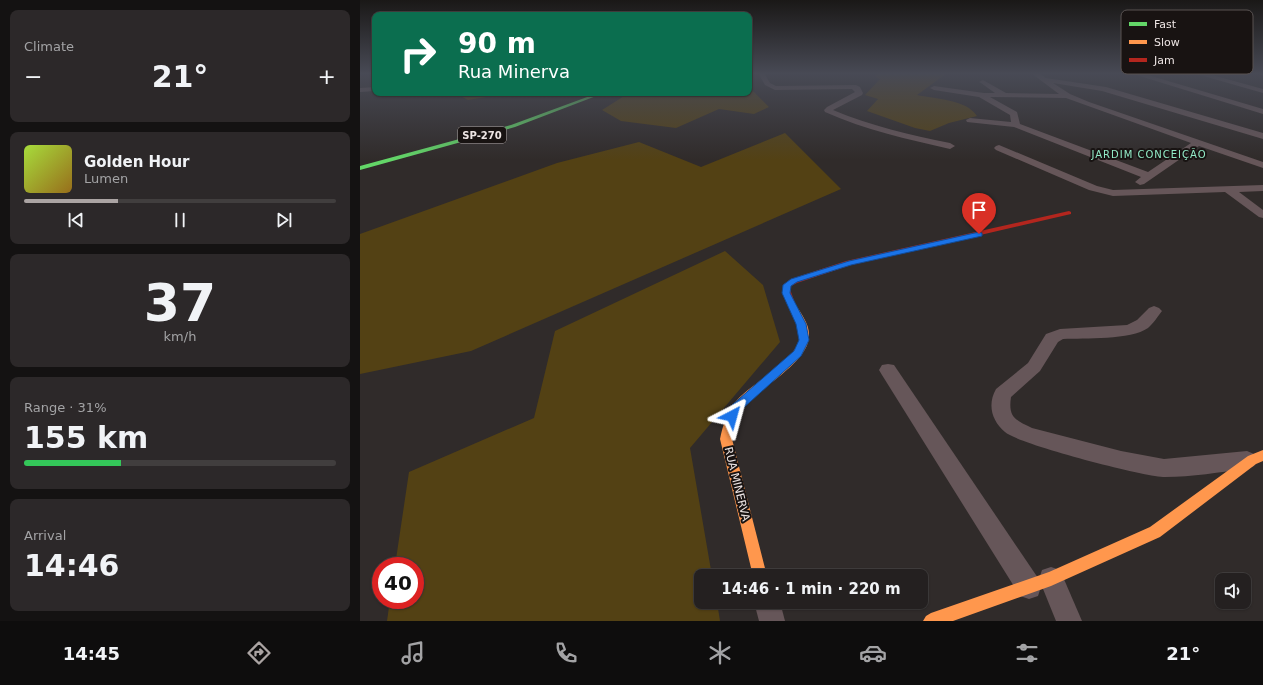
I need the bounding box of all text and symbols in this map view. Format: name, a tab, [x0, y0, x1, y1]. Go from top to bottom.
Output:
legend	[1121, 10, 1253, 74]
text: Fast	[1154, 18, 1177, 31]
text: 90 m	[458, 27, 536, 60]
icon: right	[392, 28, 444, 80]
text: Slow	[1154, 36, 1180, 49]
text: Climate	[24, 39, 74, 54]
text: Jam	[1153, 54, 1175, 67]
text: 21°	[152, 59, 208, 94]
text: Rua Minerva	[458, 61, 570, 82]
text: −	[24, 64, 42, 89]
text: +	[318, 64, 336, 89]
road number: SP-270	[458, 127, 506, 143]
district label: JARDIM CONCEIÇÃO	[1090, 148, 1207, 160]
text: Golden Hour	[84, 153, 190, 171]
text: Lumen	[84, 171, 128, 186]
pin	[962, 193, 996, 234]
icon: arrive	[968, 199, 990, 221]
icon: previous	[65, 209, 87, 231]
icon: pause	[169, 209, 191, 231]
icon: next	[273, 209, 295, 231]
text: 37	[144, 273, 216, 333]
text: km/h	[164, 329, 196, 344]
position arrow	[711, 395, 753, 437]
text: Range · 31%	[24, 400, 107, 415]
text: 155 km	[24, 420, 148, 455]
street label: RUA MINERVA	[721, 446, 753, 523]
text: Arrival	[24, 528, 66, 543]
text: 14:46	[24, 548, 120, 583]
speed limit sign: 40	[372, 557, 424, 609]
map controls	[1215, 573, 1251, 609]
button: sound	[1215, 573, 1251, 609]
text: 14:46 · 1 min · 220 m	[721, 580, 901, 598]
icon: directions	[245, 639, 273, 667]
icon: music	[399, 639, 427, 667]
icon: phone	[552, 639, 580, 667]
icon: climate	[706, 639, 734, 667]
icon: car	[859, 639, 887, 667]
icon: filters	[1013, 639, 1041, 667]
text: 14:45	[63, 643, 120, 664]
text: 21°	[1166, 643, 1200, 664]

